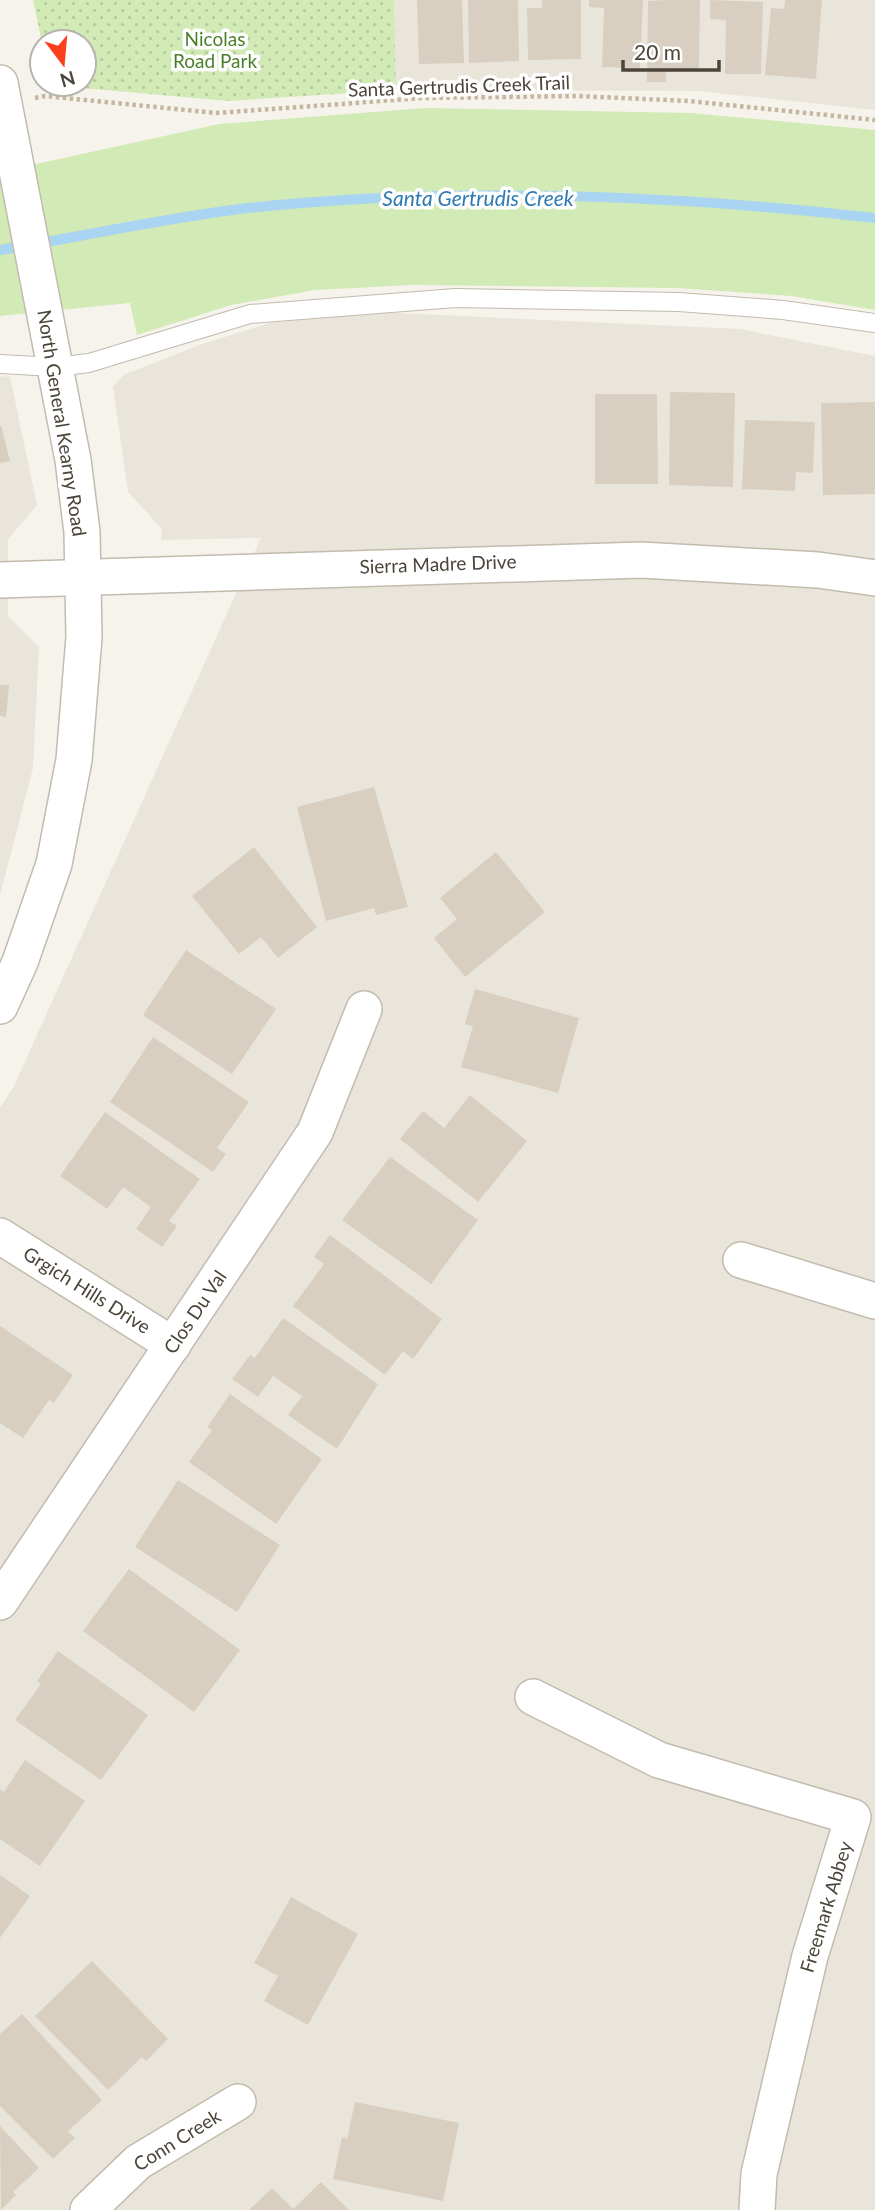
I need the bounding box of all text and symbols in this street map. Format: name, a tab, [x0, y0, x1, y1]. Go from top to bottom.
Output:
park label: Nicolas Road Park	[173, 27, 257, 72]
north arrow	[28, 28, 98, 98]
scale bar	[623, 28, 719, 72]
text: 20 m	[634, 39, 681, 64]
text: N	[58, 67, 78, 93]
street label: Santa Gertrudis Creek Trail	[348, 70, 570, 101]
water label: Santa Gertrudis Creek	[382, 185, 575, 210]
street label: North General Kearny Road	[33, 308, 92, 538]
street label: Sierra Madre Drive	[359, 549, 517, 578]
street label: Grgich Hills Drive	[19, 1241, 155, 1338]
street label: Clos Du Val	[158, 1266, 231, 1358]
street label: Freemark Abbey	[795, 1838, 856, 1975]
street label: Conn Creek	[129, 2104, 225, 2175]

